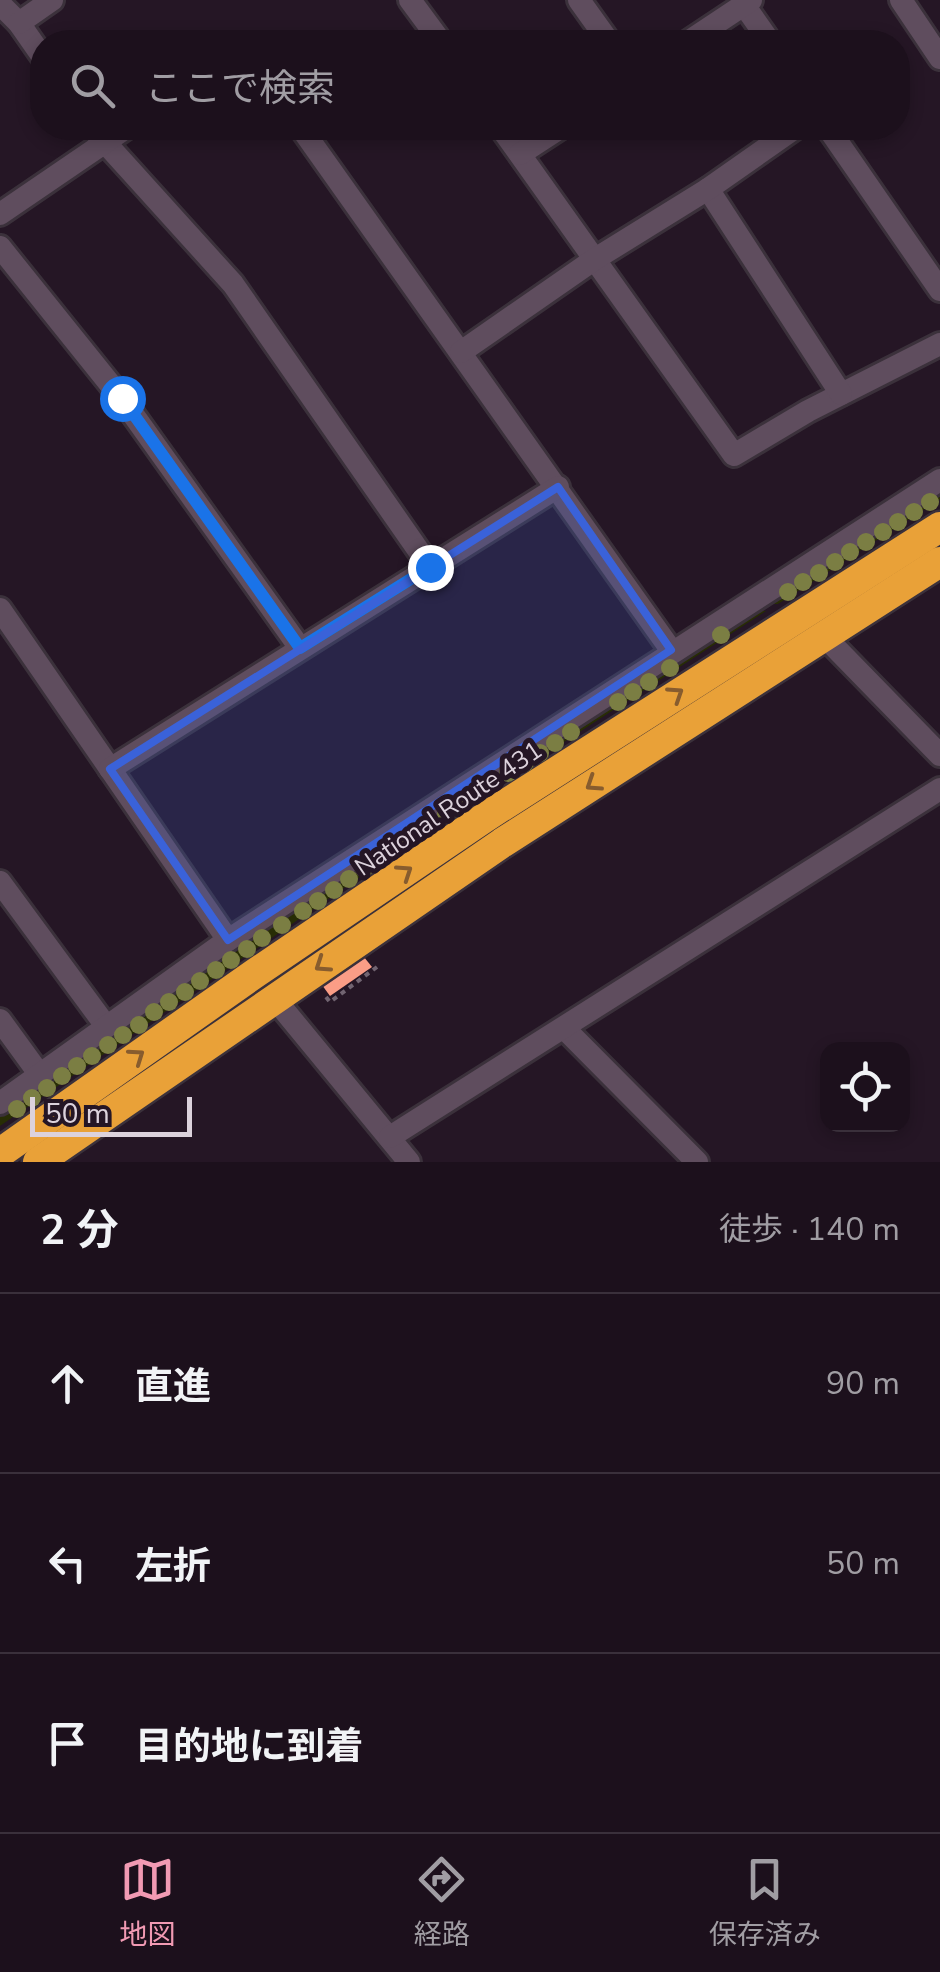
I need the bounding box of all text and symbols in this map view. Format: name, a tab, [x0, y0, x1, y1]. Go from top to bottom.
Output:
search box	[30, 30, 910, 140]
icon: search	[65, 58, 120, 113]
text: ここで検索	[145, 63, 335, 114]
route start	[100, 376, 146, 422]
route end	[408, 545, 454, 591]
one-way arrow	[666, 687, 684, 706]
street label: National Route 431	[348, 733, 549, 884]
one-way arrow	[585, 772, 603, 791]
one-way arrow	[393, 866, 412, 884]
one-way arrow	[315, 953, 334, 971]
map controls	[820, 1042, 910, 1132]
button: locate	[820, 1042, 910, 1132]
one-way arrow	[126, 1050, 144, 1068]
scale bar	[30, 1092, 192, 1136]
text: 50 m	[45, 1095, 110, 1133]
text: 2 分	[40, 1202, 119, 1259]
text: 徒歩 · 140 m	[719, 1208, 900, 1251]
icon: ahead	[40, 1356, 95, 1411]
text: 直進	[135, 1361, 211, 1412]
text: 90 m	[826, 1362, 900, 1405]
icon: left	[40, 1536, 95, 1591]
text: 左折	[135, 1541, 211, 1592]
text: 50 m	[826, 1542, 900, 1585]
icon: arrive	[40, 1716, 95, 1771]
text: 目的地に到着	[135, 1721, 363, 1772]
tab: 地図	[119, 1852, 175, 1954]
tab: 経路	[414, 1852, 470, 1954]
tab: 保存済み	[709, 1852, 821, 1954]

